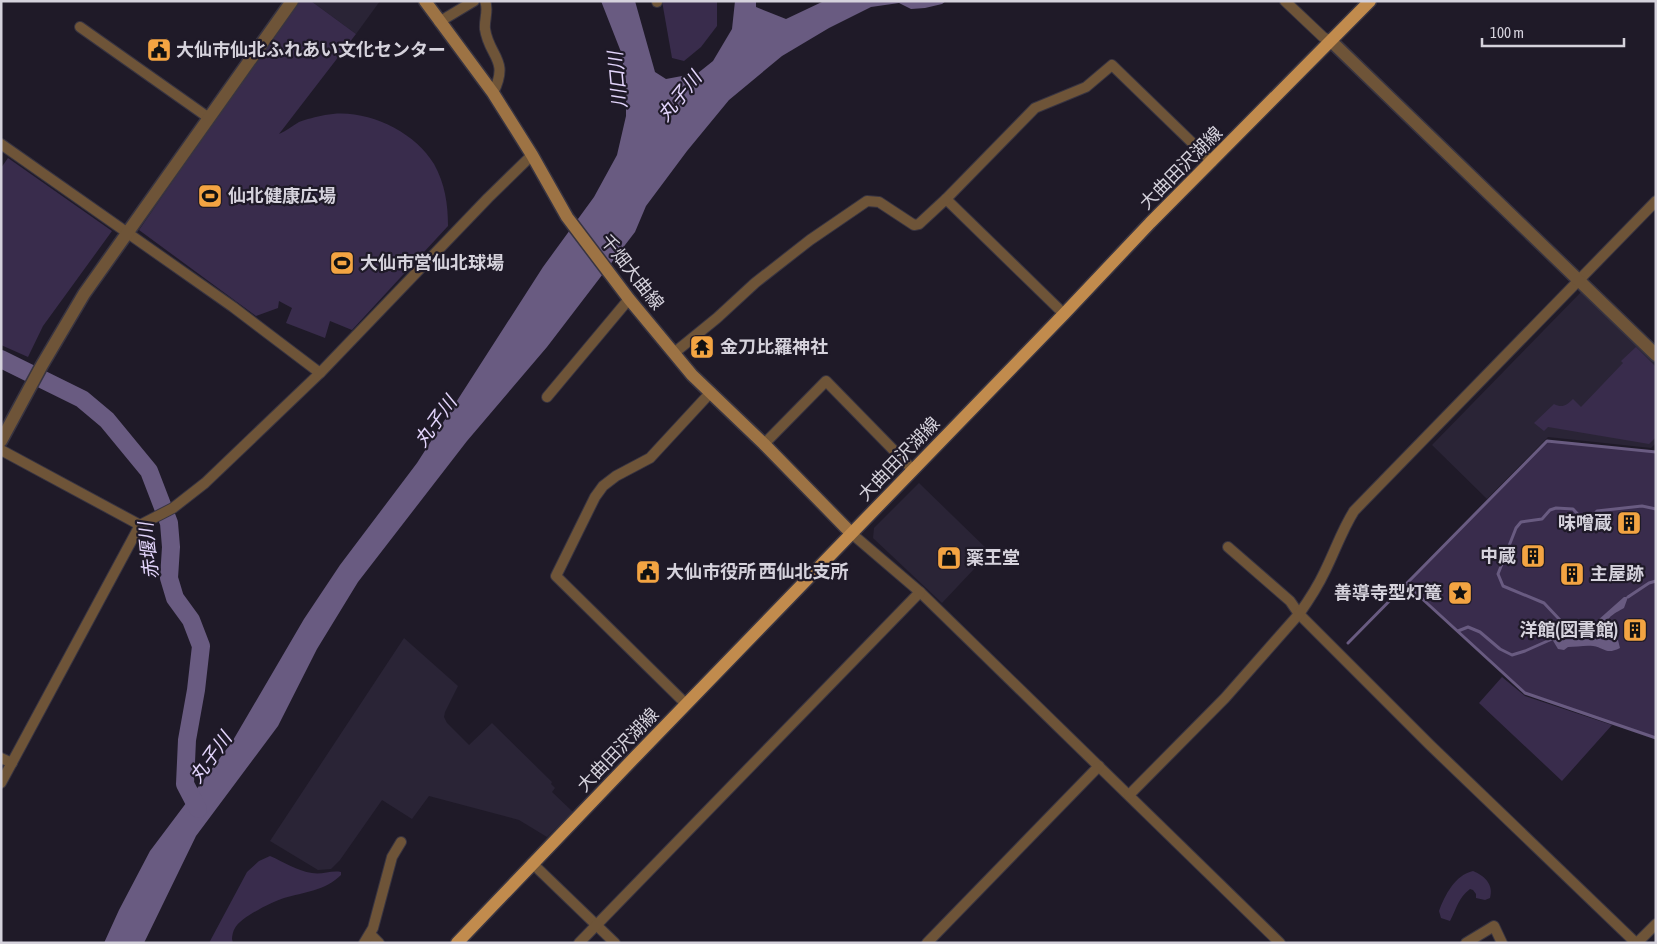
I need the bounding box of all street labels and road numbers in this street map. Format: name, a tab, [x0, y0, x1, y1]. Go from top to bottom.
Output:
street label: 大曲田沢湖線	[1135, 122, 1226, 213]
street label: 千畑大曲線	[596, 230, 668, 314]
street label: 大曲田沢湖線	[854, 413, 944, 505]
street label: 大曲田沢湖線	[573, 704, 663, 796]

